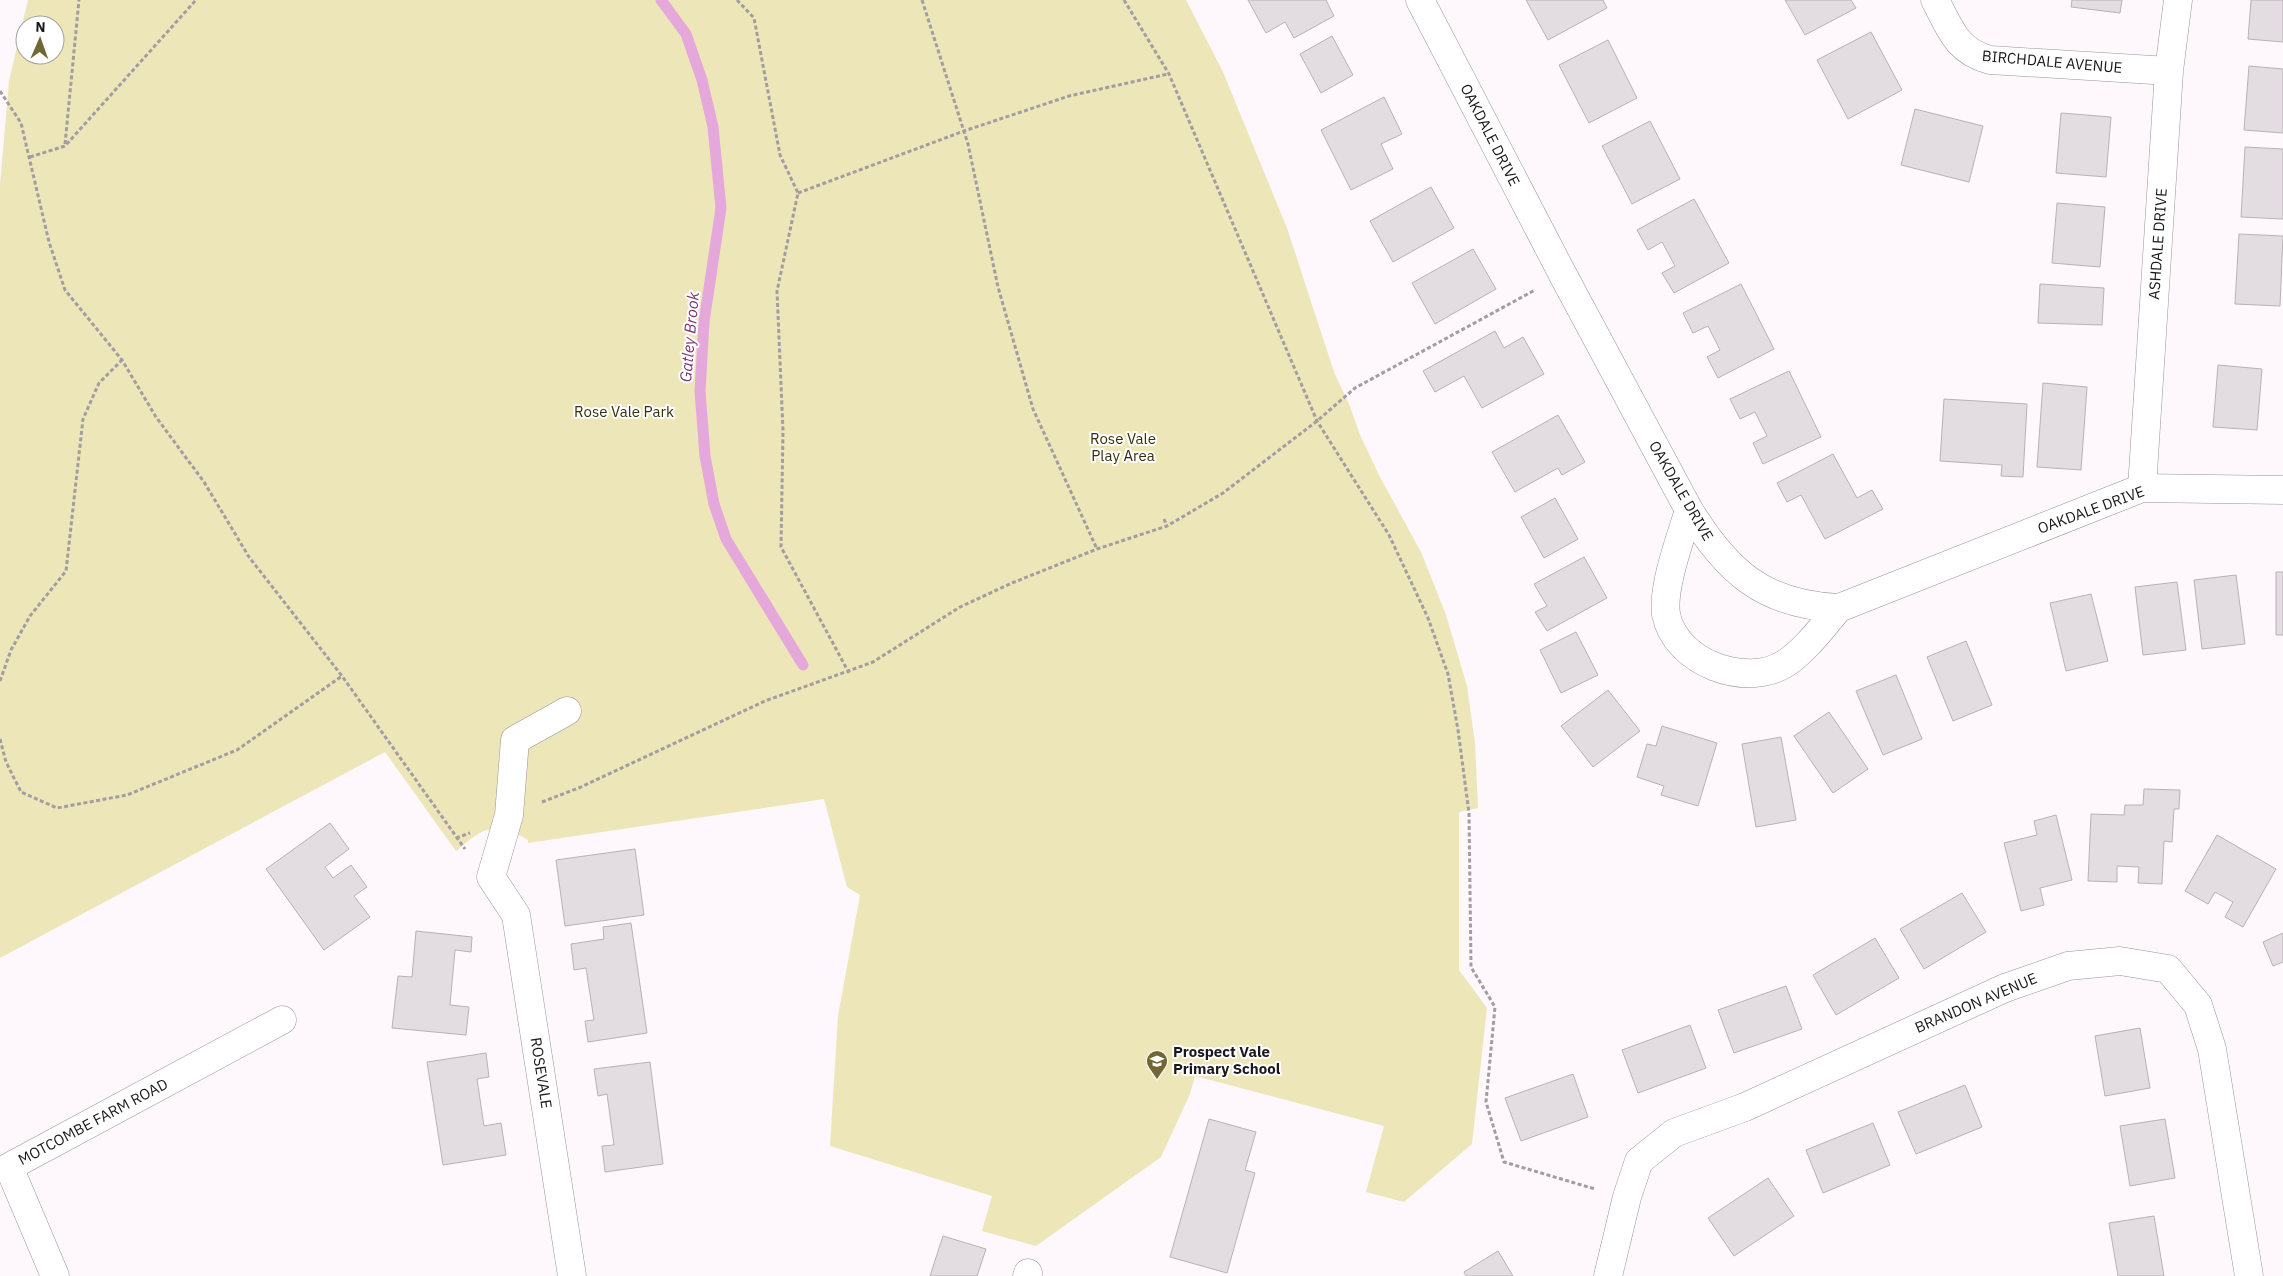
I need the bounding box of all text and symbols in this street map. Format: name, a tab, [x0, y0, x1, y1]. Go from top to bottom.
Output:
north arrow	[15, 15, 65, 65]
text: N	[35, 18, 46, 36]
street label: BIRCHDALE AVENUE	[1981, 46, 2123, 77]
street label: OAKDALE DRIVE	[1456, 80, 1524, 189]
street label: ASHDALE DRIVE	[2144, 188, 2171, 300]
water label: Gatley Brook	[675, 290, 703, 383]
park label: Rose Vale Park	[574, 402, 674, 421]
park label: Rose Vale Play Area	[1090, 429, 1156, 465]
street label: OAKDALE DRIVE	[1645, 437, 1718, 544]
street label: OAKDALE DRIVE	[2035, 481, 2147, 538]
street label: BRANDON AVENUE	[1912, 968, 2040, 1037]
street label: ROSEVALE	[526, 1036, 556, 1110]
place label: Prospect Vale Primary School	[1173, 1042, 1281, 1078]
school or university icon: Prospect Vale Primary School	[1145, 1049, 1169, 1080]
street label: MOTCOMBE FARM ROAD	[15, 1074, 171, 1169]

